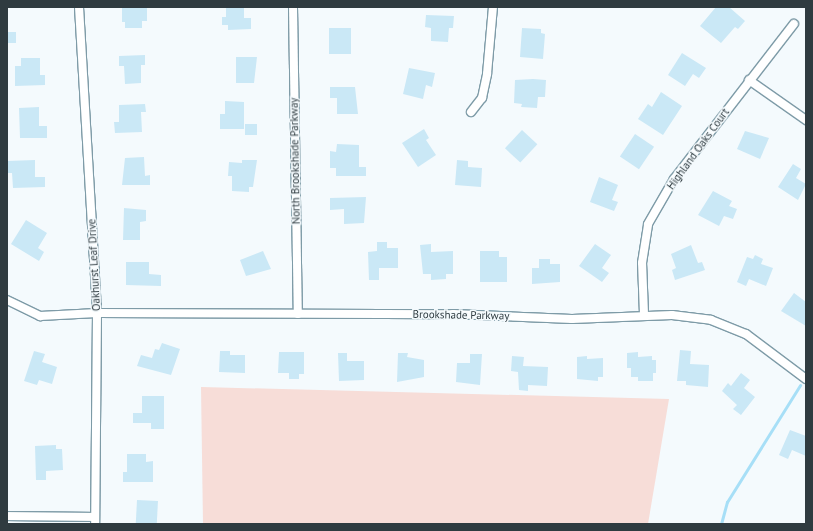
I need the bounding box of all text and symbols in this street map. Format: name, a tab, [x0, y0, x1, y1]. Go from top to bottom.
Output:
street label: North Brookshade Parkway	[287, 98, 303, 224]
street label: Highland Oaks Court	[664, 106, 732, 192]
street label: Oakhurst Leaf Drive	[85, 219, 103, 311]
street label: Brookshade Parkway	[413, 308, 509, 322]

